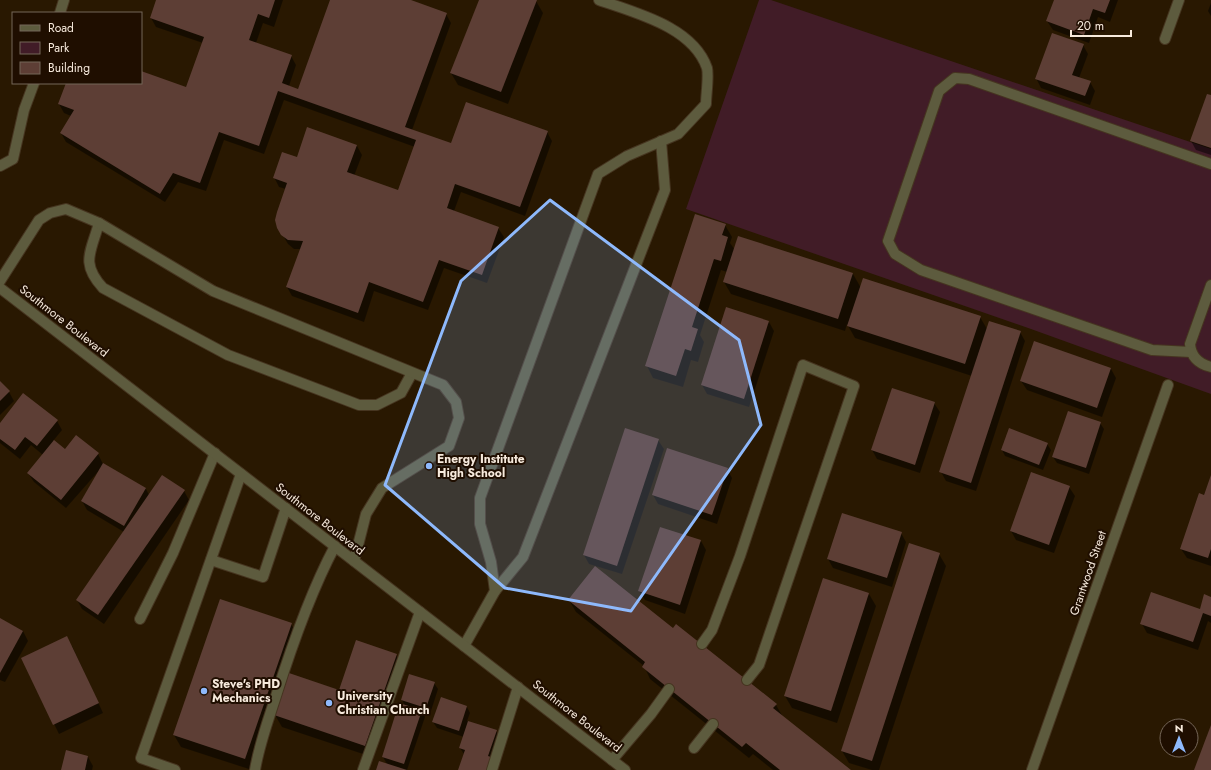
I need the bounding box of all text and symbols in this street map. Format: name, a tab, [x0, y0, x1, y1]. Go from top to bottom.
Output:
legend	[12, 12, 142, 84]
scale bar	[1071, 12, 1131, 38]
text: 20 m	[1077, 17, 1104, 35]
text: Road	[48, 19, 74, 37]
text: Park	[48, 39, 70, 57]
text: Building	[48, 59, 90, 77]
street label: Southmore Boulevard	[16, 280, 112, 362]
place label: Energy Institute High School	[437, 450, 525, 482]
marker: Energy Institute High School	[424, 461, 434, 471]
street label: Southmore Boulevard	[272, 478, 368, 560]
street label: Grantwood Street	[1065, 528, 1111, 618]
place label: Steve's PHD Mechanics	[212, 675, 280, 707]
street label: Southmore Boulevard	[529, 675, 625, 757]
marker: Steve's PHD Mechanics	[199, 686, 209, 696]
place label: University Christian Church	[337, 687, 430, 719]
marker: University Christian Church	[324, 698, 334, 708]
north arrow	[1159, 718, 1199, 758]
text: N	[1175, 720, 1183, 736]

